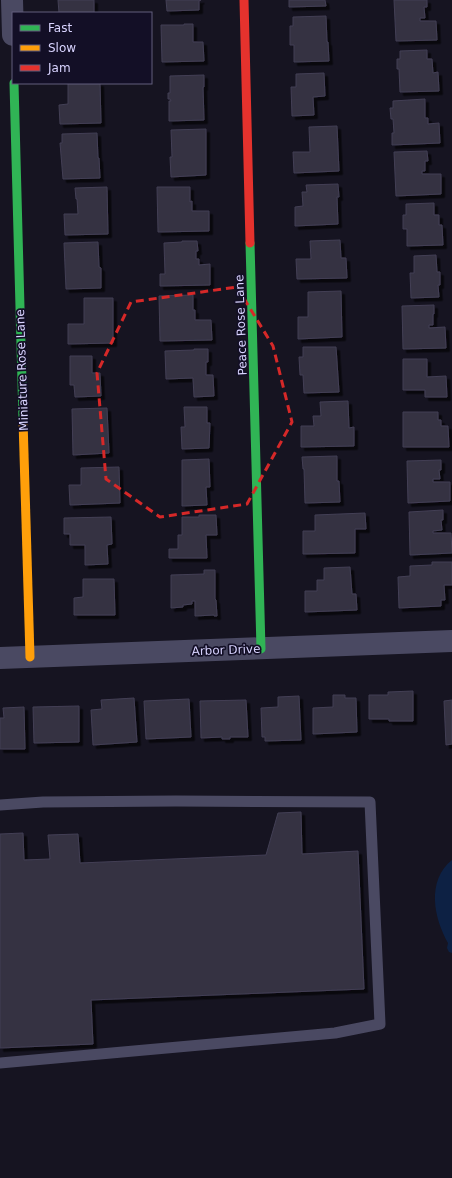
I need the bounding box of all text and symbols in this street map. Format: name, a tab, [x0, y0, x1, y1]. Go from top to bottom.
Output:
legend	[12, 12, 152, 84]
text: Fast	[48, 21, 72, 35]
text: Slow	[48, 41, 76, 55]
text: Jam	[47, 61, 71, 75]
street label: Peace Rose Lane	[232, 274, 250, 376]
street label: Miniature Rose Lane	[13, 309, 31, 431]
street label: Arbor Drive	[191, 642, 261, 658]

